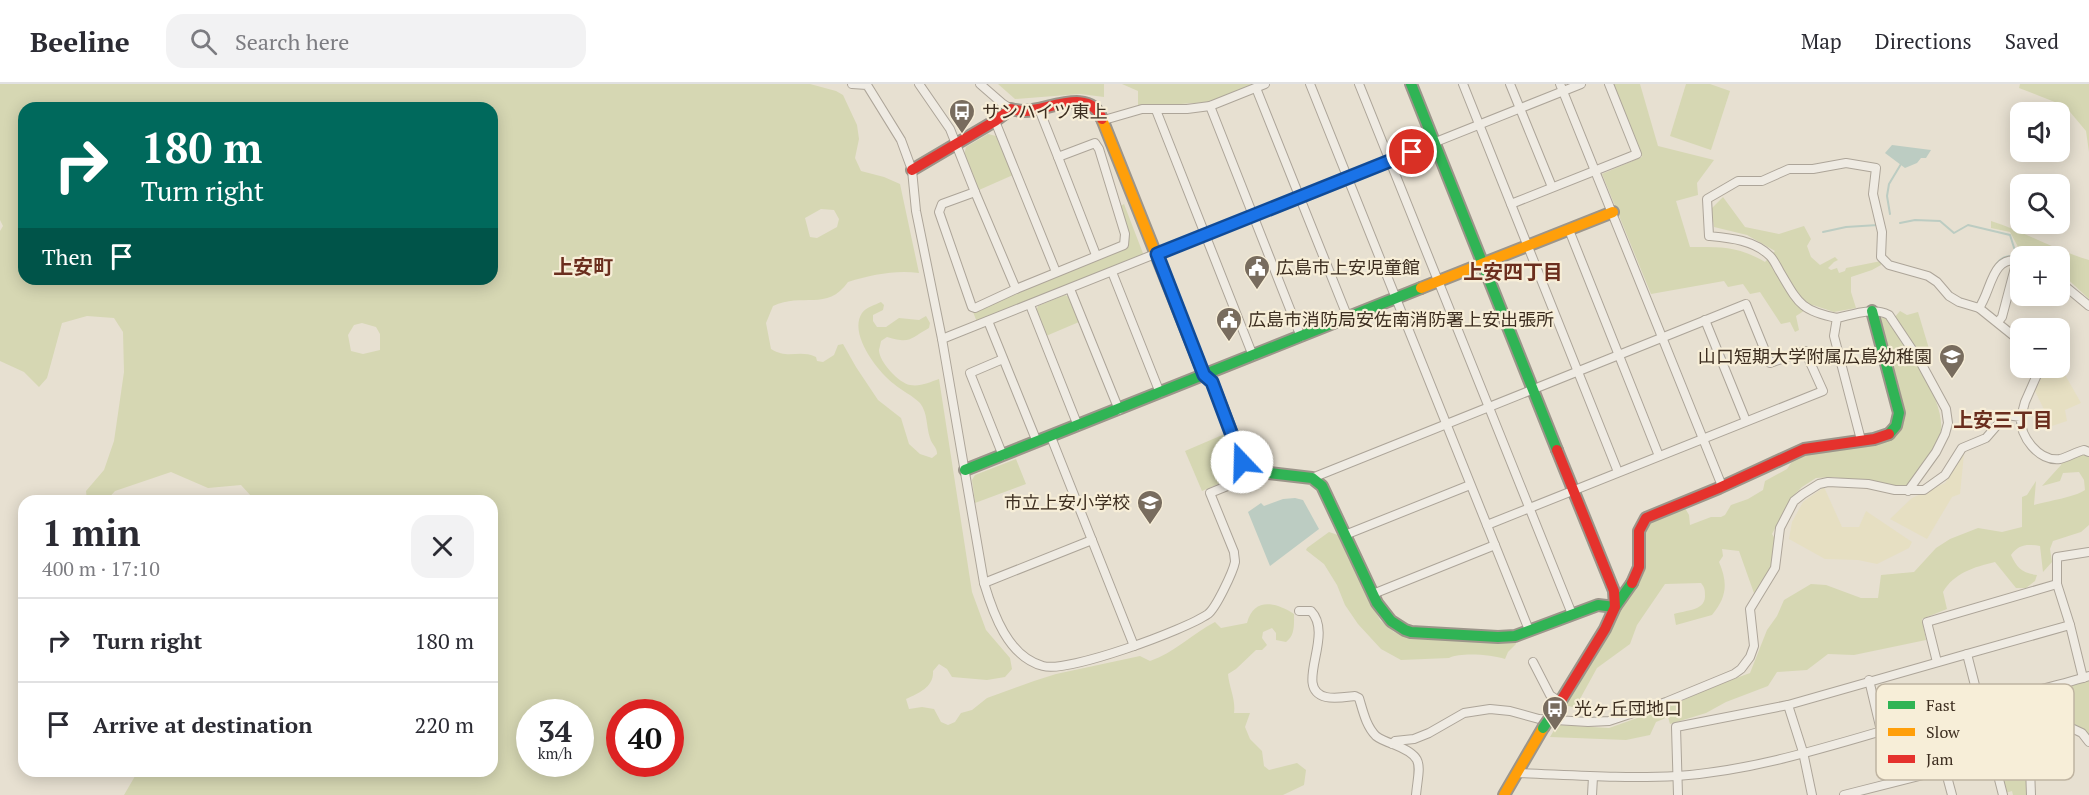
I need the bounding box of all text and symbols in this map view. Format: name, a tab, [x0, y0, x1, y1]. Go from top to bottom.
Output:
search box	[166, 14, 586, 68]
text: Beeline	[30, 23, 130, 60]
icon: search	[187, 25, 220, 58]
text: Search here	[235, 27, 349, 56]
text: Map	[1801, 27, 1842, 55]
text: Directions	[1875, 27, 1972, 55]
text: Saved	[2005, 27, 2059, 55]
bus stop icon: サンハイツ東上	[947, 97, 977, 135]
place label: サンハイツ東上	[982, 99, 1108, 123]
map controls	[2010, 102, 2070, 378]
button: sound	[2010, 102, 2070, 162]
text: 180 m	[141, 119, 262, 175]
icon: right	[42, 126, 120, 204]
pin	[1386, 126, 1437, 177]
icon: arrive	[1395, 135, 1428, 168]
text: Turn right	[141, 173, 264, 209]
button: search	[2010, 174, 2070, 234]
icon: arrive	[105, 240, 138, 273]
text: Then	[42, 242, 93, 271]
button: +	[2010, 246, 2070, 306]
district label: 上安町	[553, 253, 613, 280]
public building icon: 広島市上安児童館	[1242, 253, 1272, 291]
place label: 広島市上安児童館	[1276, 255, 1420, 279]
district label: 上安四丁目	[1463, 258, 1563, 285]
public building icon: 広島市消防局安佐南消防署上安出張所	[1214, 305, 1244, 343]
place label: 広島市消防局安佐南消防署上安出張所	[1248, 307, 1554, 331]
button: −	[2010, 318, 2070, 378]
school or university icon: 山口短期大学附属広島幼稚園	[1937, 342, 1967, 380]
place label: 山口短期大学附属広島幼稚園	[1698, 344, 1932, 368]
district label: 上安三丁目	[1953, 406, 2053, 433]
position arrow	[1210, 430, 1274, 494]
school or university icon: 市立上安小学校	[1135, 488, 1165, 526]
place label: 市立上安小学校	[1004, 490, 1130, 514]
text: 1 min	[42, 509, 140, 556]
button: close	[411, 515, 474, 578]
text: 400 m · 17:10	[42, 555, 160, 582]
icon: right	[42, 624, 75, 657]
text: Turn right	[93, 626, 202, 655]
text: 180 m	[414, 626, 474, 655]
legend	[1876, 684, 2074, 780]
bus stop icon: 光ヶ丘団地口	[1540, 694, 1570, 732]
text: Fast	[1926, 694, 1956, 716]
place label: 光ヶ丘団地口	[1574, 696, 1682, 720]
speed limit sign: 40	[606, 699, 684, 777]
icon: arrive	[42, 708, 75, 741]
text: Arrive at destination	[93, 710, 312, 739]
text: 220 m	[414, 710, 474, 739]
text: 34	[538, 711, 572, 751]
text: Slow	[1926, 721, 1960, 743]
text: km/h	[538, 743, 572, 763]
text: Jam	[1926, 748, 1954, 770]

